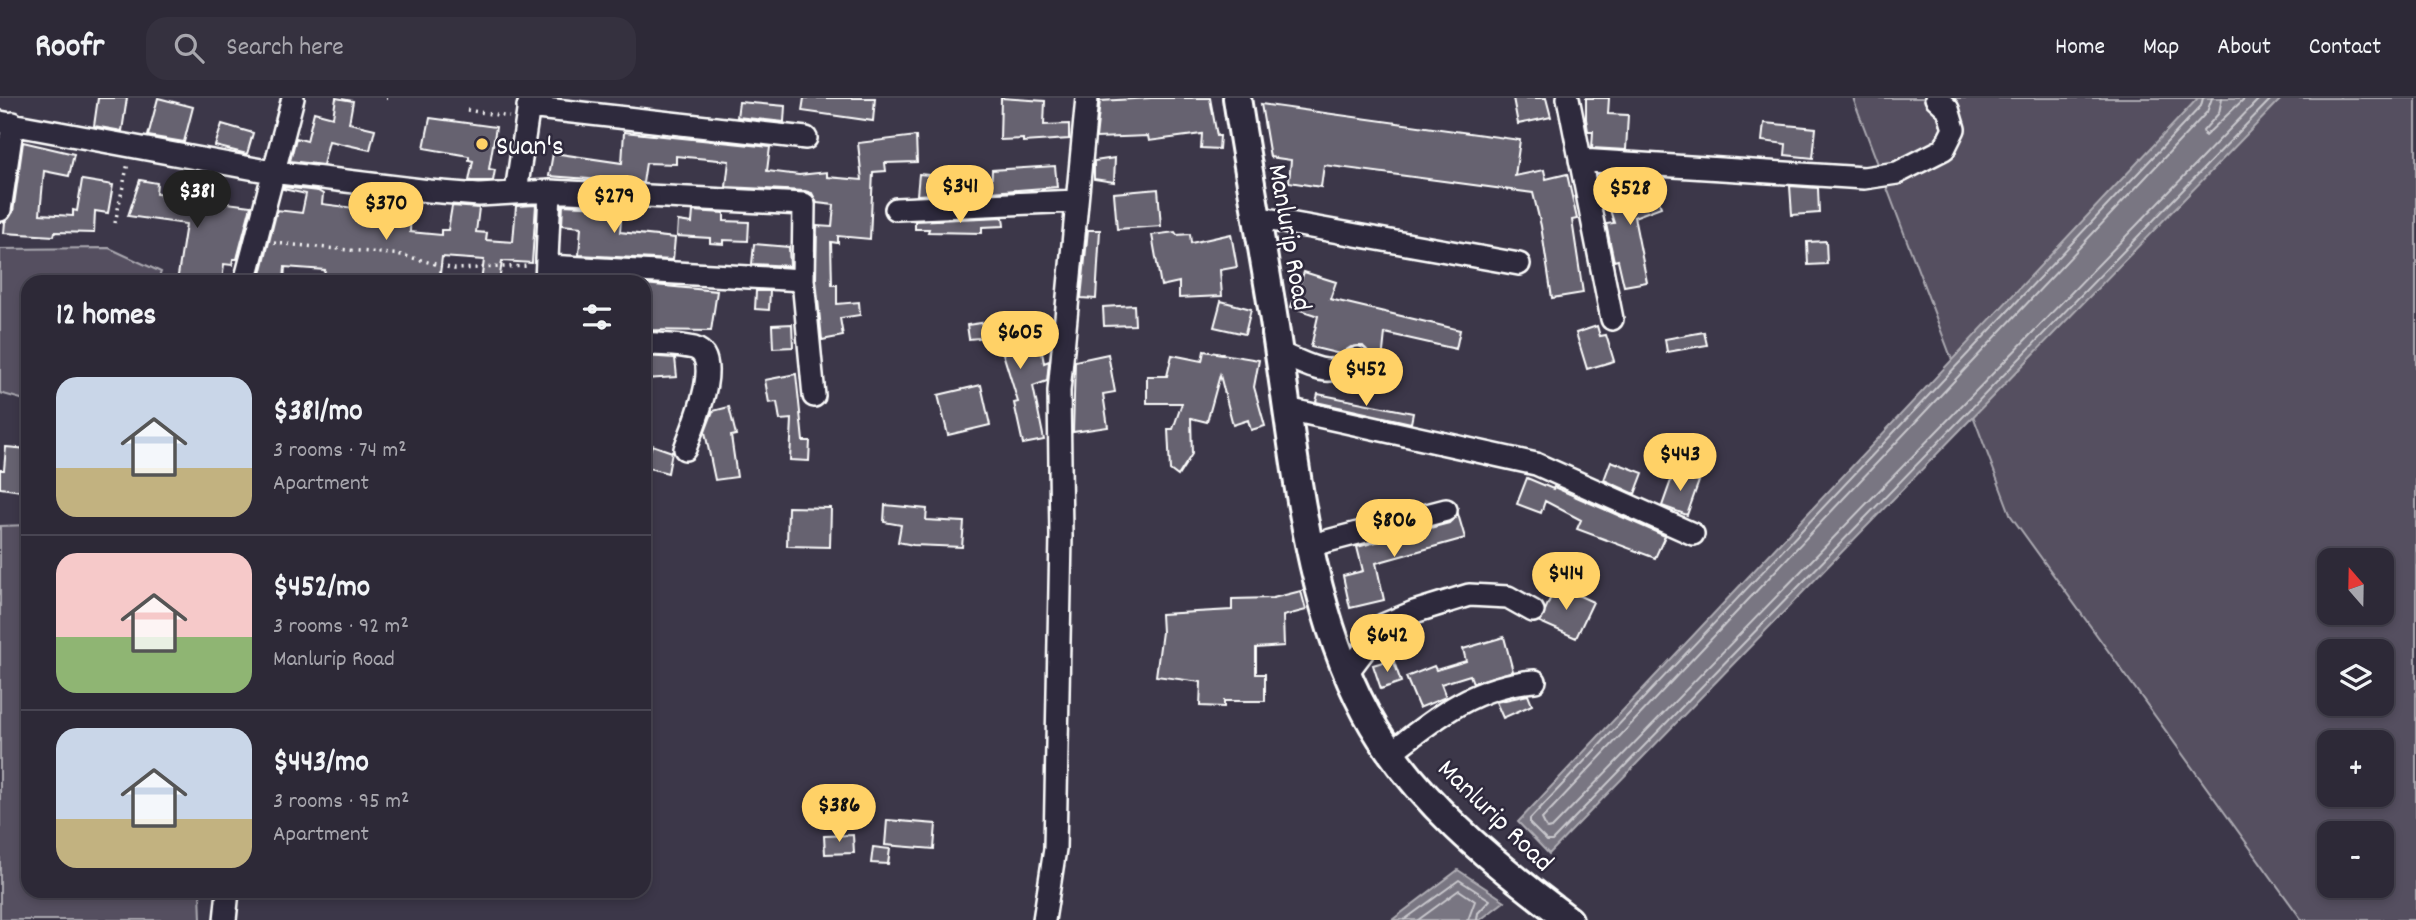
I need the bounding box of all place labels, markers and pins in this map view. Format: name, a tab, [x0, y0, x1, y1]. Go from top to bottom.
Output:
place label: Suan's	[496, 129, 564, 169]
marker: Suan's	[474, 136, 490, 152]
pin: $341	[919, 166, 1001, 225]
pin: $528	[1589, 167, 1671, 227]
pin: $381	[156, 170, 238, 230]
pin: $279	[573, 176, 655, 235]
pin: $370	[345, 183, 427, 242]
pin: $605	[979, 312, 1061, 371]
pin: $452	[1325, 348, 1407, 408]
pin: $443	[1639, 434, 1721, 493]
pin: $806	[1353, 500, 1435, 559]
pin: $414	[1525, 552, 1607, 612]
pin: $642	[1346, 614, 1428, 674]
pin: $386	[798, 784, 880, 844]

